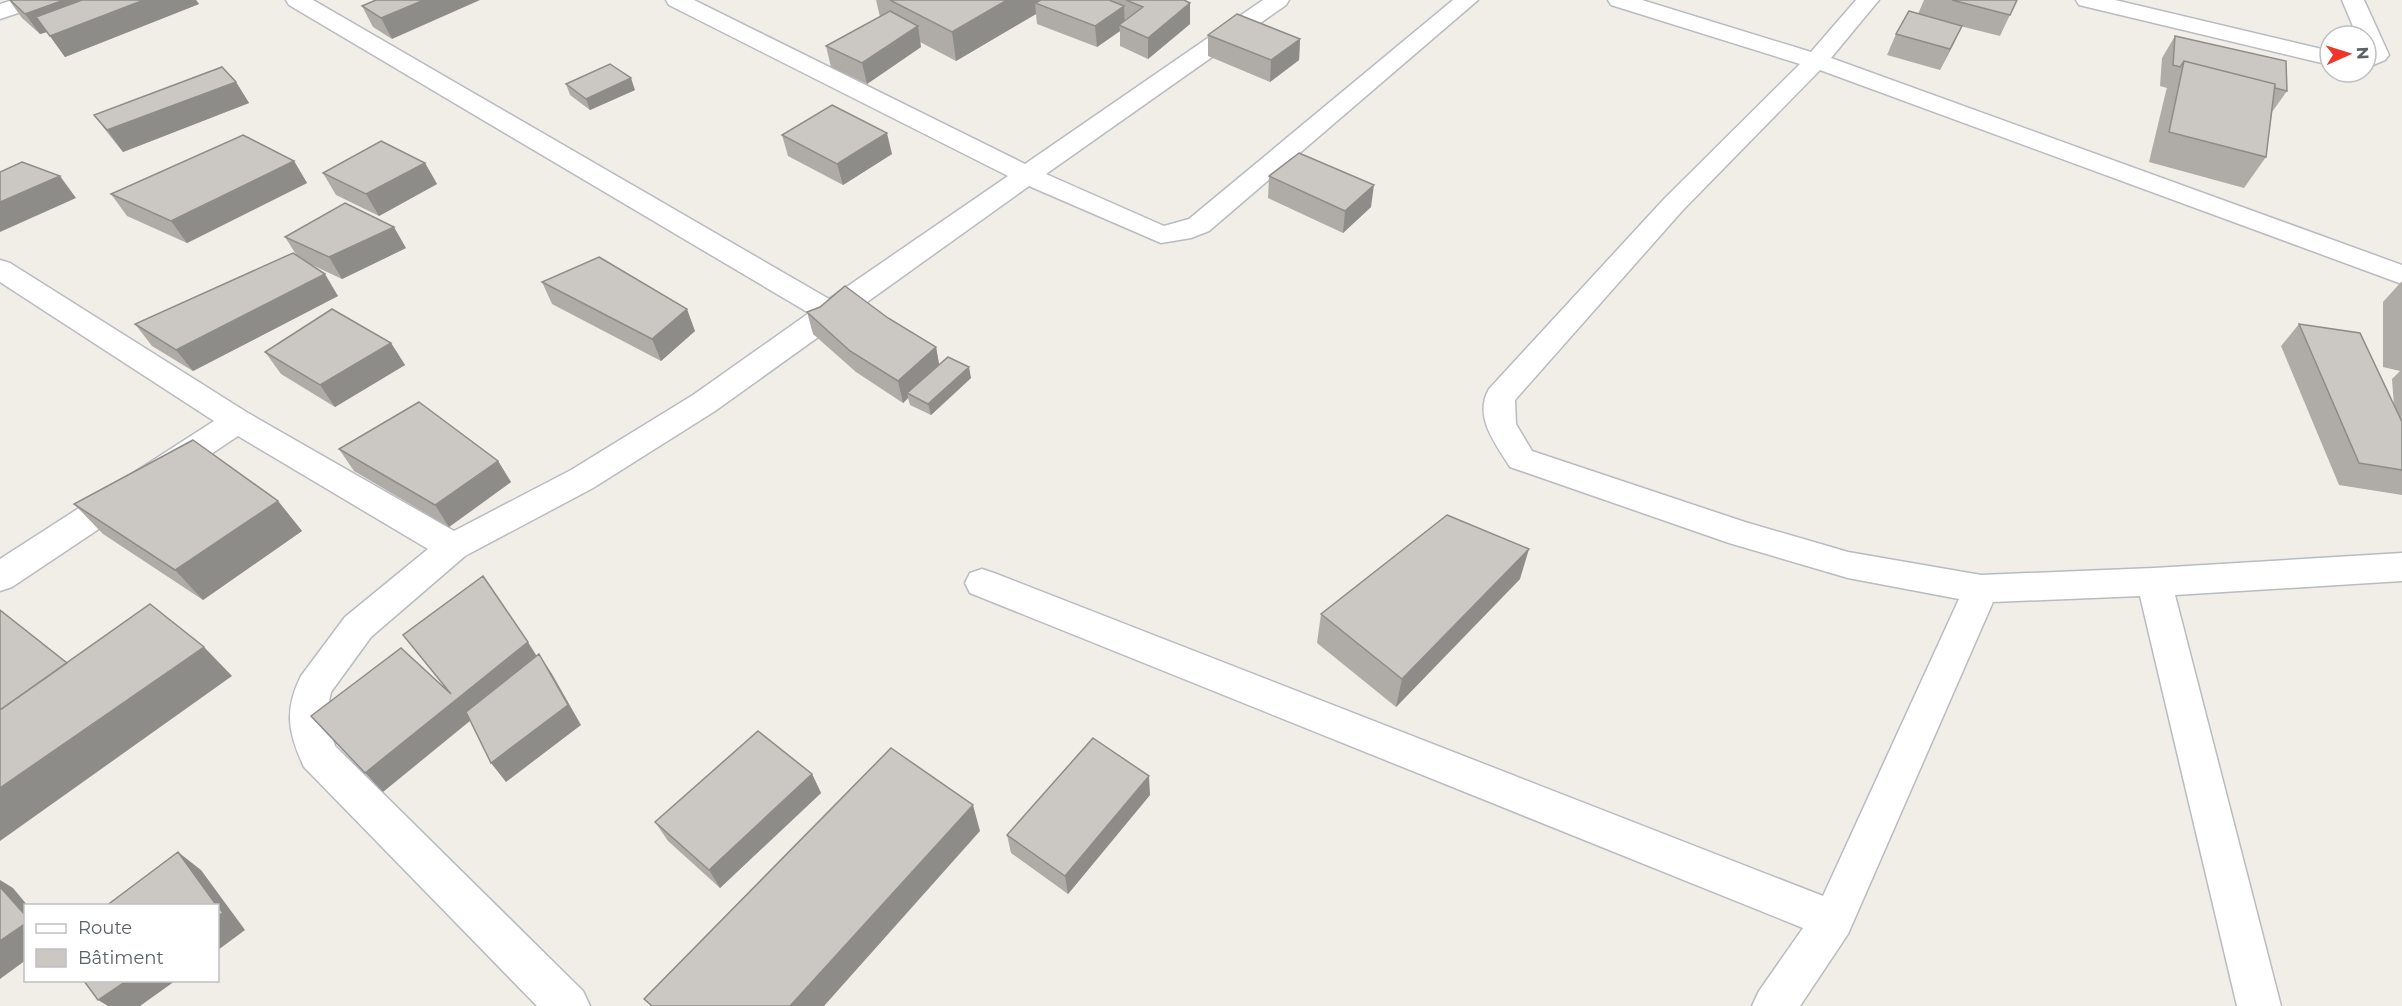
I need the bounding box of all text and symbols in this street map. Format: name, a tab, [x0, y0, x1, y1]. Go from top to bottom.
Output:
north arrow	[2318, 24, 2378, 84]
text: N	[2353, 46, 2372, 60]
legend	[24, 904, 219, 982]
text: Route	[78, 917, 132, 939]
text: Bâtiment	[78, 947, 164, 969]

